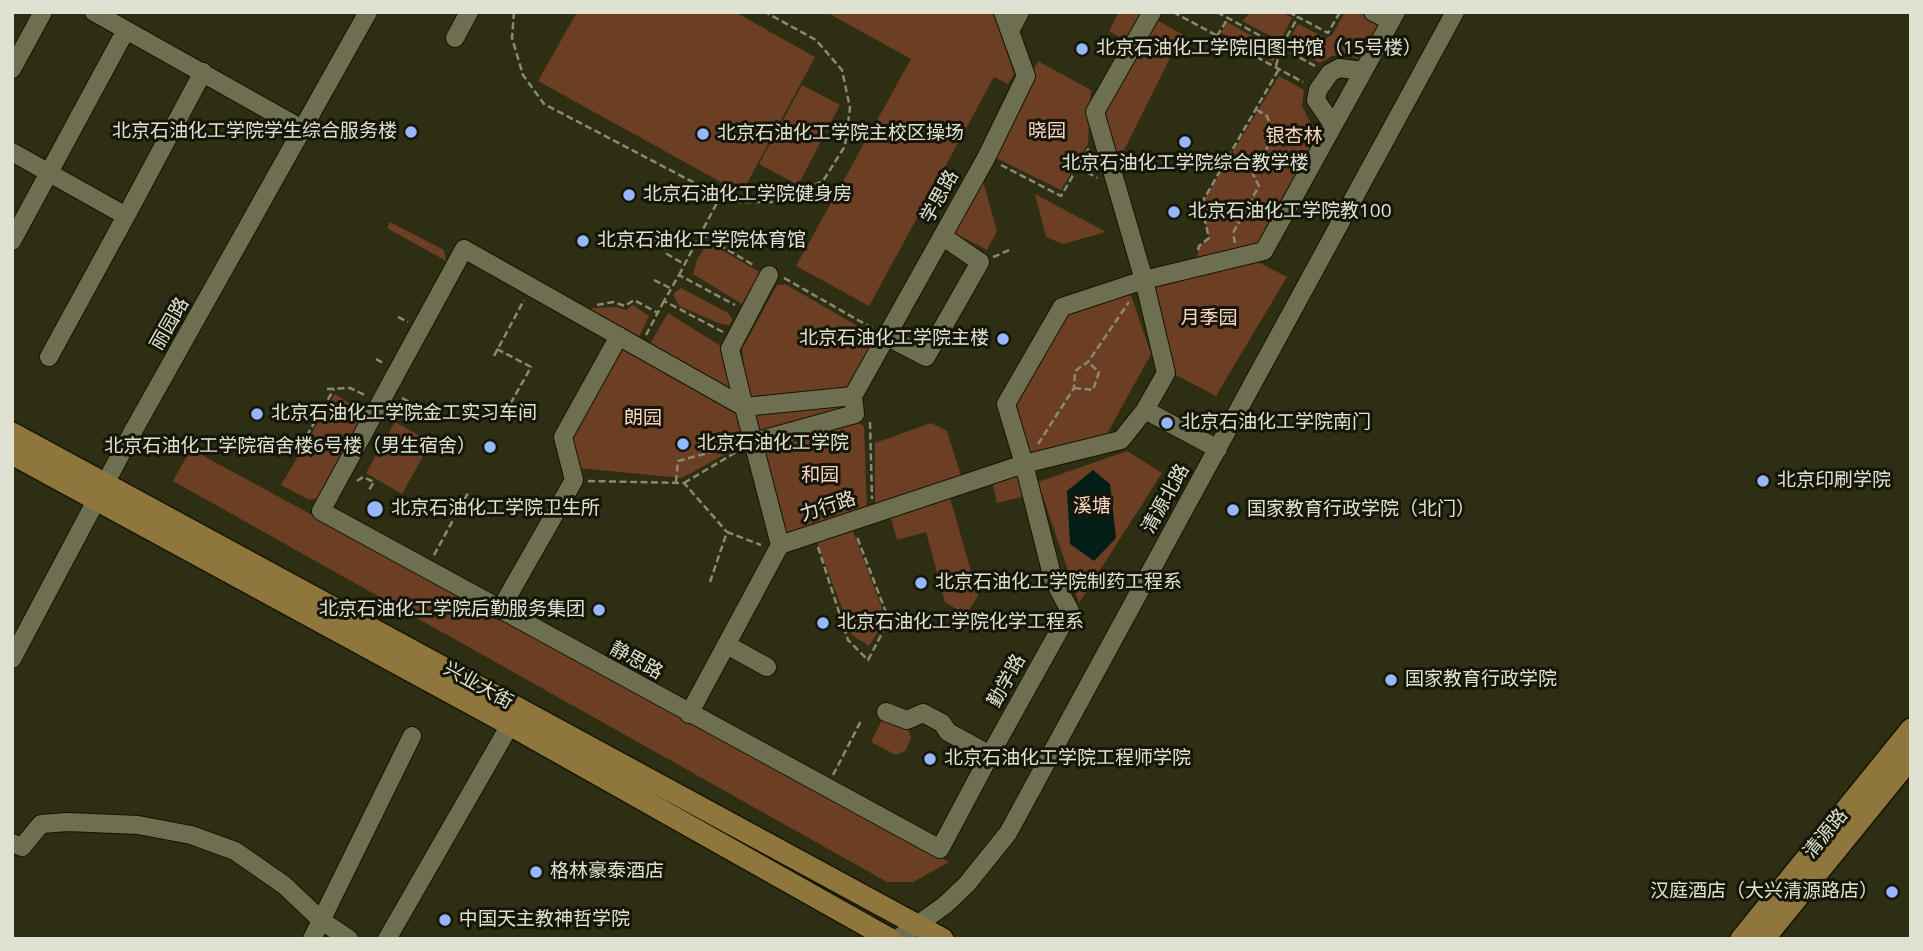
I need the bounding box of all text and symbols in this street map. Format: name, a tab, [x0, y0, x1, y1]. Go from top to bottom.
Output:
place label: 北京石油化工学院旧图书馆（15号楼）	[1096, 38, 1422, 60]
marker: 北京石油化工学院旧图书馆（15号楼）	[1074, 41, 1090, 57]
place label: 北京石油化工学院学生综合服务楼	[112, 121, 397, 143]
park label: 晓园	[1028, 121, 1066, 143]
place label: 北京石油化工学院主校区操场	[717, 123, 964, 145]
marker: 北京石油化工学院学生综合服务楼	[403, 124, 419, 140]
marker: 北京石油化工学院主校区操场	[695, 126, 711, 142]
park label: 银杏林	[1266, 126, 1322, 148]
marker: 北京石油化工学院综合教学楼	[1177, 134, 1193, 150]
place label: 北京石油化工学院综合教学楼	[1062, 153, 1308, 175]
street label: 学思路	[916, 167, 964, 227]
place label: 北京石油化工学院健身房	[643, 184, 852, 206]
marker: 北京石油化工学院健身房	[621, 187, 637, 203]
place label: 北京石油化工学院教100	[1188, 201, 1392, 223]
marker: 北京石油化工学院教100	[1166, 204, 1182, 220]
place label: 北京石油化工学院体育馆	[597, 230, 806, 252]
marker: 北京石油化工学院体育馆	[575, 233, 591, 249]
street label: 丽园路	[146, 294, 194, 354]
park label: 月季园	[1181, 308, 1237, 330]
place label: 北京石油化工学院主楼	[799, 328, 989, 350]
marker: 北京石油化工学院主楼	[995, 331, 1011, 347]
place label: 北京石油化工学院金工实习车间	[271, 403, 537, 425]
marker: 北京石油化工学院金工实习车间	[249, 406, 265, 422]
park label: 朗园	[624, 408, 662, 430]
place label: 北京石油化工学院南门	[1181, 412, 1371, 434]
marker: 北京石油化工学院南门	[1159, 415, 1175, 431]
place label: 北京石油化工学院	[697, 433, 849, 455]
place label: 北京石油化工学院宿舍楼6号楼（男生宿舍）	[104, 436, 476, 458]
marker: 北京石油化工学院	[675, 436, 691, 452]
marker: 北京石油化工学院宿舍楼6号楼（男生宿舍）	[482, 439, 498, 455]
street label: 清源北路	[1138, 460, 1194, 538]
park label: 和园	[801, 465, 839, 487]
place label: 北京印刷学院	[1777, 470, 1891, 492]
marker: 北京印刷学院	[1755, 473, 1771, 489]
street label: 力行路	[797, 487, 859, 527]
park label: 溪塘	[1073, 496, 1111, 518]
place label: 北京石油化工学院卫生所	[391, 498, 600, 520]
marker: 北京石油化工学院卫生所	[365, 499, 385, 519]
place label: 国家教育行政学院（北门）	[1247, 499, 1475, 521]
marker: 国家教育行政学院（北门）	[1225, 502, 1241, 518]
place label: 北京石油化工学院制药工程系	[935, 572, 1182, 594]
marker: 北京石油化工学院制药工程系	[913, 575, 929, 591]
place label: 北京石油化工学院后勤服务集团	[319, 599, 585, 621]
marker: 北京石油化工学院后勤服务集团	[591, 602, 607, 618]
place label: 北京石油化工学院化学工程系	[837, 612, 1084, 634]
marker: 北京石油化工学院化学工程系	[815, 615, 831, 631]
street label: 静思路	[606, 637, 666, 685]
street label: 勤学路	[983, 651, 1031, 711]
street label: 兴业大街	[439, 658, 517, 714]
place label: 国家教育行政学院	[1405, 669, 1557, 691]
marker: 国家教育行政学院	[1383, 672, 1399, 688]
place label: 北京石油化工学院工程师学院	[944, 748, 1191, 770]
marker: 北京石油化工学院工程师学院	[922, 751, 938, 767]
street label: 清源路	[1799, 805, 1853, 863]
place label: 格林豪泰酒店	[550, 861, 664, 883]
marker: 格林豪泰酒店	[528, 864, 544, 880]
place label: 汉庭酒店（大兴清源路店）	[1650, 881, 1878, 903]
marker: 汉庭酒店（大兴清源路店）	[1884, 884, 1900, 900]
place label: 中国天主教神哲学院	[459, 909, 630, 931]
marker: 中国天主教神哲学院	[437, 912, 453, 928]

